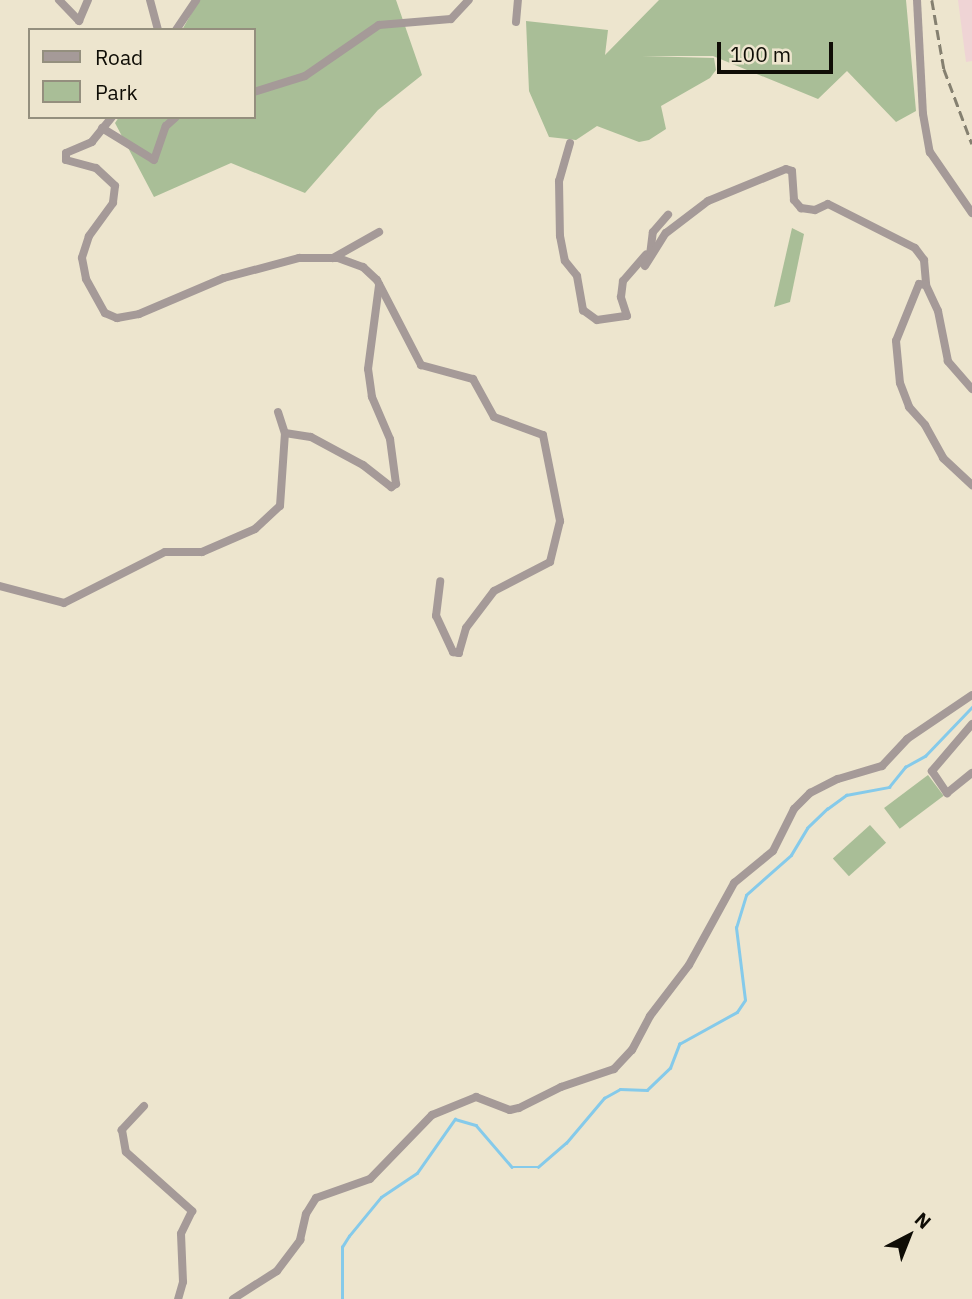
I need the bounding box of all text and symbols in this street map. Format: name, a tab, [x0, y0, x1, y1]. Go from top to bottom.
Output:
legend	[28, 28, 256, 119]
scale bar	[720, 28, 836, 72]
text: 100 m	[730, 40, 791, 68]
text: Road	[95, 43, 143, 71]
text: Park	[95, 78, 138, 106]
north arrow	[874, 1201, 944, 1271]
text: N	[910, 1207, 936, 1234]

